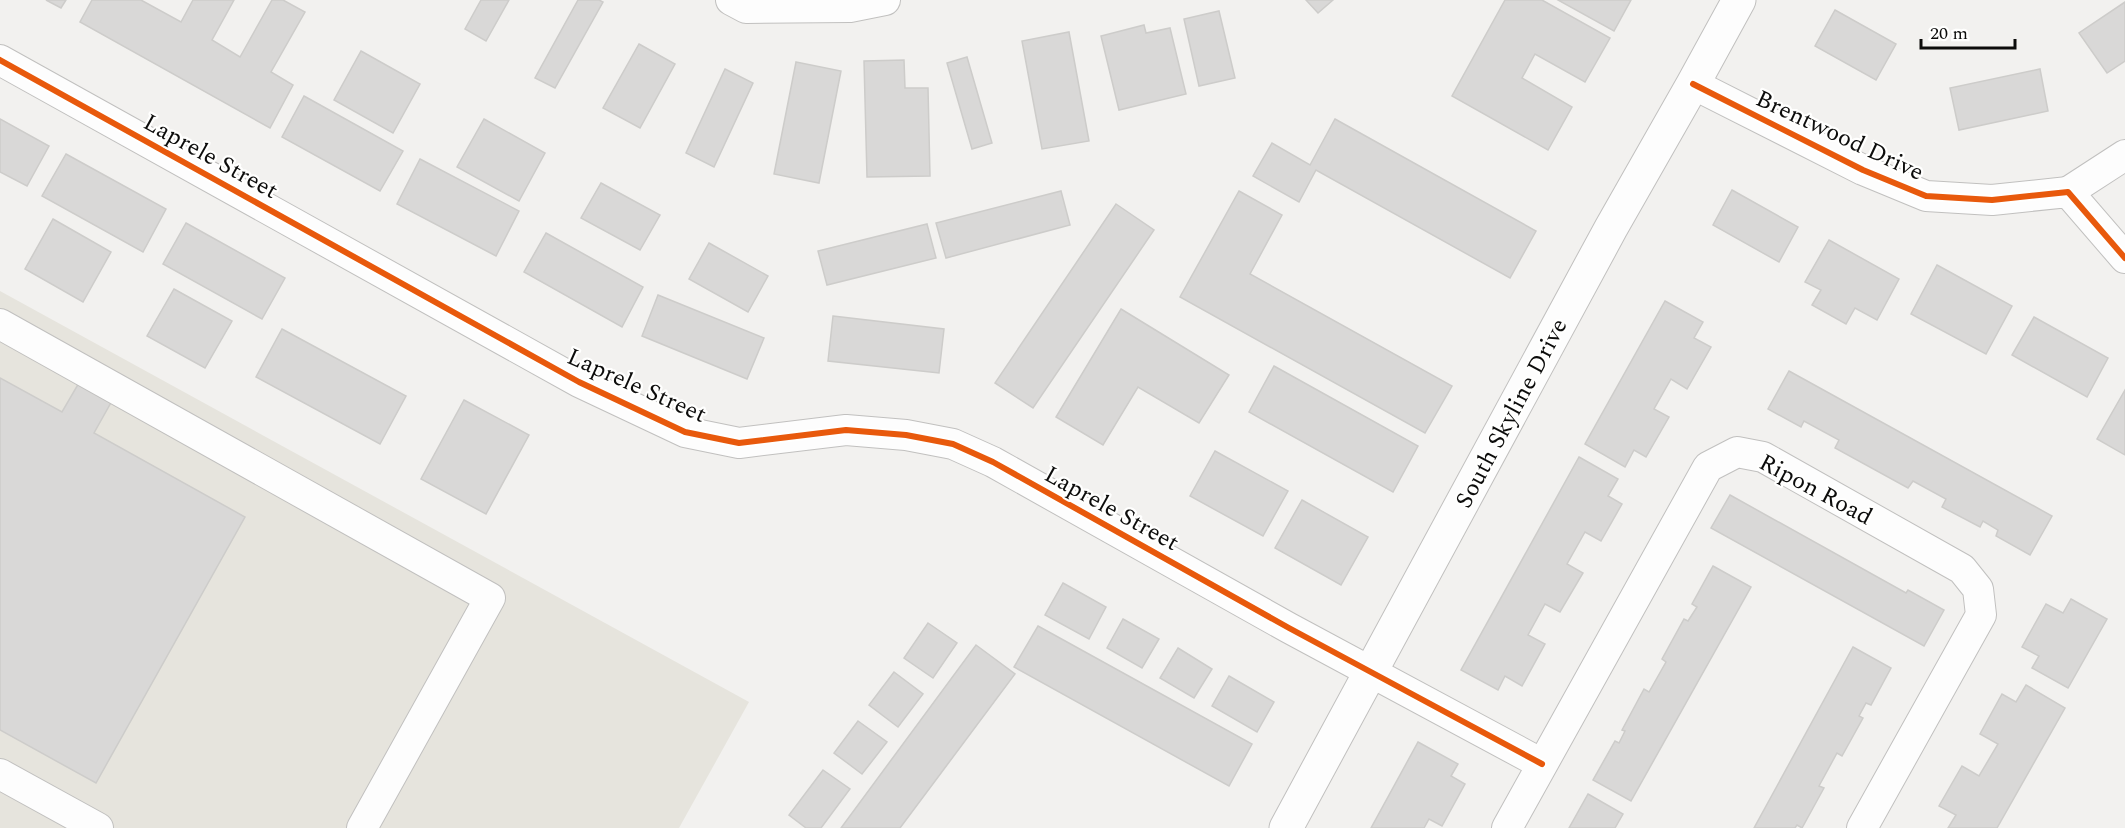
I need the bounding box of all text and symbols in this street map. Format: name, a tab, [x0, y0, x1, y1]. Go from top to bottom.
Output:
scale bar	[1921, 12, 2016, 50]
text: 20 m	[1930, 20, 1968, 47]
street label: Brentwood Drive	[1750, 81, 1930, 191]
street label: Laprele Street	[136, 105, 285, 209]
street label: South Skyline Drive	[1447, 312, 1577, 515]
street label: Laprele Street	[561, 339, 712, 433]
street label: Ripon Road	[1752, 445, 1879, 535]
street label: Laprele Street	[1037, 457, 1186, 561]

